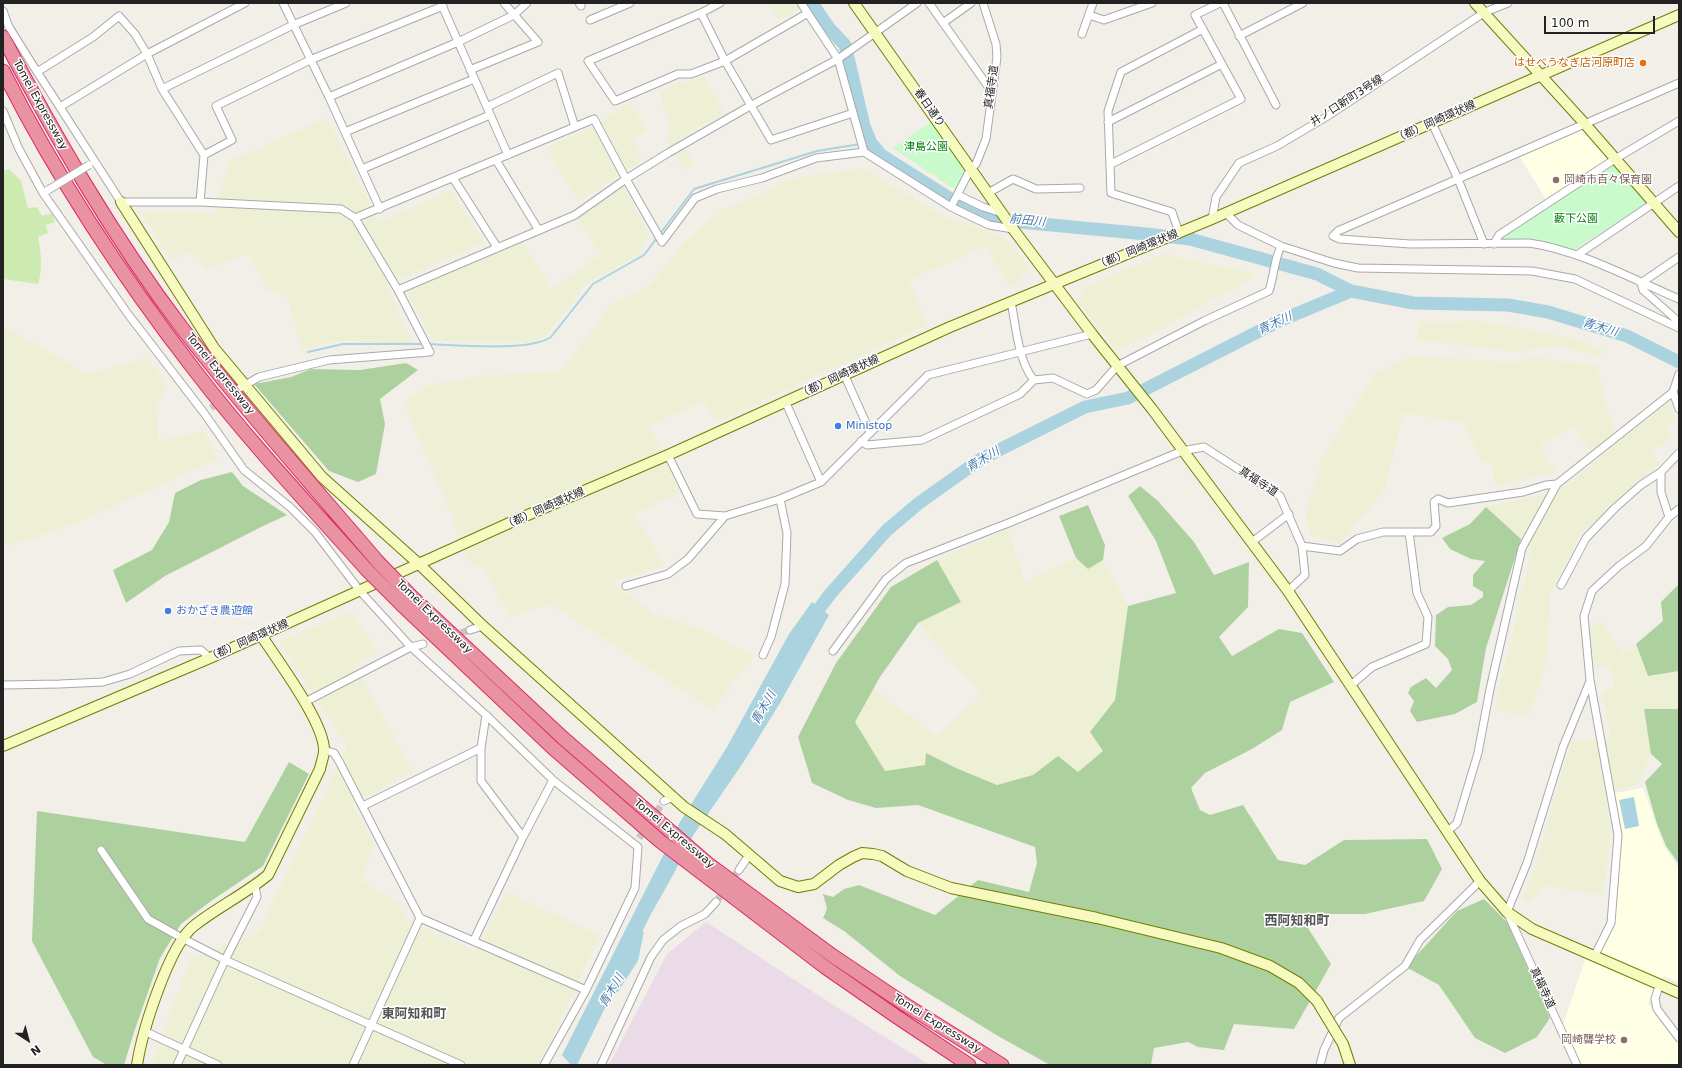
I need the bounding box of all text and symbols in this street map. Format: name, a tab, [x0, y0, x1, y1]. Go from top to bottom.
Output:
scale bar	[1546, 8, 1657, 34]
text: 100 m	[1551, 16, 1589, 30]
place label: はせべうなぎ店河原町店	[1514, 56, 1635, 70]
street label: Tomei Expressway	[10, 58, 70, 152]
marker: はせべうなぎ店河原町店	[1638, 58, 1648, 68]
street label: 真福寺道	[982, 64, 1002, 110]
street label: 井ノ口新町3号線	[1308, 73, 1386, 129]
street label: 春日通り	[911, 86, 947, 130]
street label: （都）岡崎環状線	[1392, 98, 1478, 146]
park label: 津島公園	[904, 140, 948, 154]
place label: 岡崎市百々保育園	[1564, 173, 1652, 187]
marker: 岡崎市百々保育園	[1551, 175, 1561, 185]
water label: 前田川	[1008, 212, 1046, 230]
park label: 藪下公園	[1554, 212, 1598, 226]
street label: （都）岡崎環状線	[1094, 227, 1180, 273]
water label: 青木川	[1256, 310, 1294, 338]
water label: 青木川	[1581, 316, 1619, 340]
street label: Tomei Expressway	[183, 331, 257, 417]
street label: （都）岡崎環状線	[796, 352, 882, 402]
place label: Ministop	[846, 419, 892, 433]
marker: Ministop	[833, 421, 843, 431]
water label: 青木川	[964, 445, 1002, 475]
street label: 真福寺道	[1236, 464, 1280, 500]
street label: （都）岡崎環状線	[501, 485, 587, 533]
street label: Tomei Expressway	[393, 577, 475, 657]
place label: おかざき農遊館	[176, 604, 253, 618]
marker: おかざき農遊館	[163, 606, 173, 616]
street label: （都）岡崎環状線	[205, 617, 291, 665]
water label: 青木川	[749, 689, 779, 727]
street label: Tomei Expressway	[631, 797, 717, 871]
district label: 西阿知和町	[1265, 914, 1329, 930]
street label: 真福寺道	[1527, 965, 1557, 1011]
water label: 青木川	[597, 972, 627, 1010]
street label: Tomei Expressway	[891, 992, 983, 1056]
district label: 東阿知和町	[382, 1007, 446, 1023]
north arrow	[8, 1020, 48, 1060]
place label: 岡崎聾学校	[1561, 1033, 1616, 1047]
marker: 岡崎聾学校	[1619, 1035, 1629, 1045]
text: N	[28, 1042, 43, 1058]

